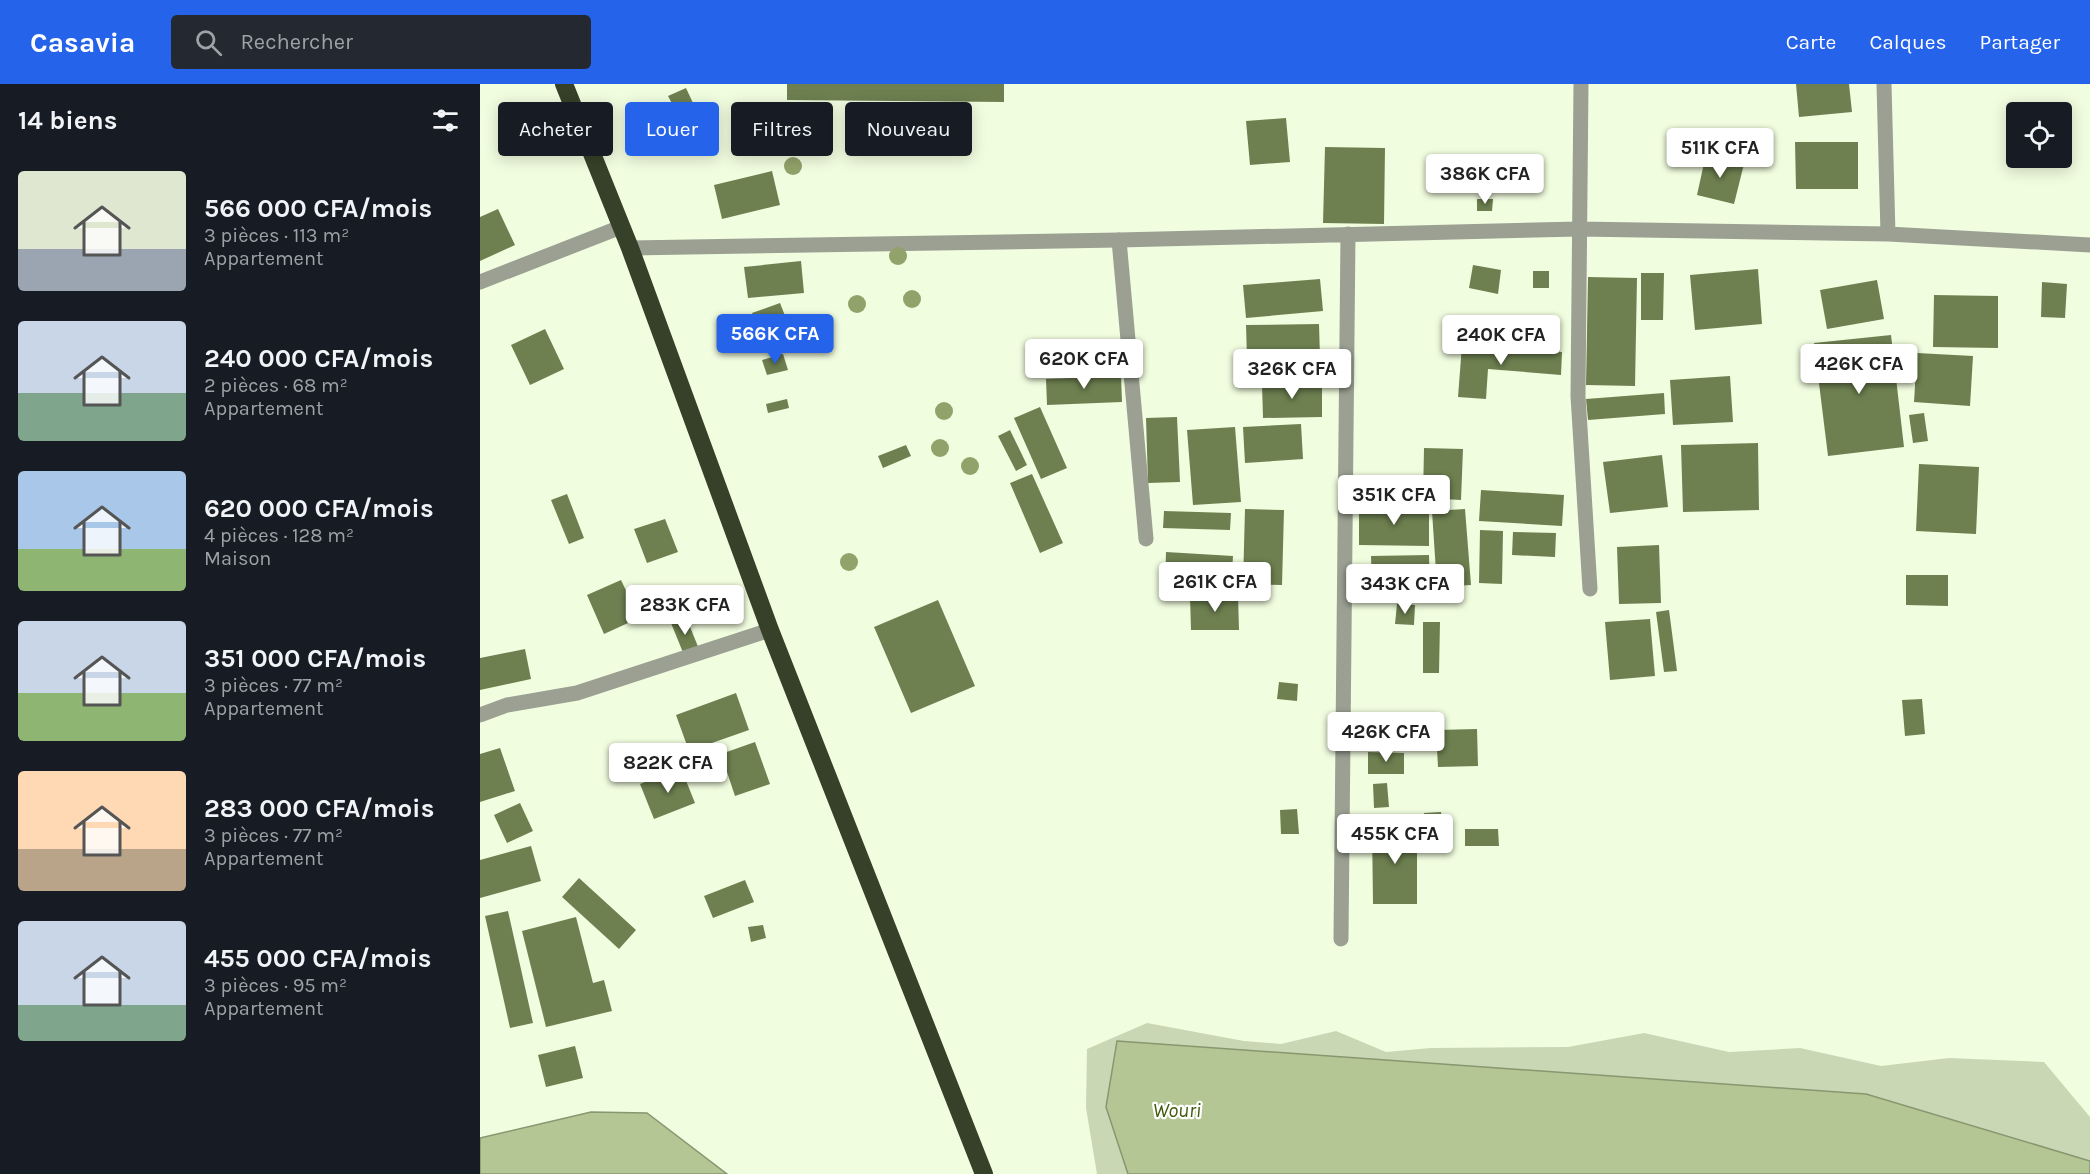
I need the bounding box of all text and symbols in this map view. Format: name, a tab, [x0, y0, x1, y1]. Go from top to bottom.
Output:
search box	[171, 15, 591, 69]
text: Casavia	[30, 26, 135, 59]
icon: search	[192, 26, 225, 59]
text: Rechercher	[240, 29, 353, 55]
text: Carte	[1786, 30, 1836, 54]
text: Calques	[1869, 30, 1947, 54]
text: Partager	[1980, 30, 2060, 54]
chip: Acheter	[498, 102, 613, 156]
chip: Louer	[625, 102, 719, 156]
chip: Filtres	[731, 102, 833, 156]
chip: Nouveau	[845, 102, 972, 156]
map controls	[2006, 102, 2072, 168]
button: locate	[2006, 102, 2072, 168]
icon: filters	[429, 104, 462, 137]
text: 14 biens	[18, 105, 118, 136]
pin: 511K CFA	[1658, 128, 1782, 179]
text: 511K CFA	[1681, 136, 1759, 159]
pin: 386K CFA	[1423, 154, 1547, 205]
text: 386K CFA	[1440, 162, 1530, 185]
text: 566 000 CFA/mois	[204, 193, 432, 224]
icon: home	[66, 195, 138, 267]
text: 3 pièces · 113 m²	[204, 224, 349, 247]
text: Appartement	[204, 247, 323, 270]
pin: 566K CFA	[713, 314, 837, 365]
pin: 240K CFA	[1439, 315, 1563, 366]
text: 566K CFA	[731, 322, 819, 345]
text: 240K CFA	[1456, 323, 1546, 346]
pin: 620K CFA	[1022, 339, 1146, 390]
text: 240 000 CFA/mois	[204, 343, 433, 374]
pin: 426K CFA	[1797, 344, 1921, 395]
icon: home	[66, 345, 138, 417]
text: 620K CFA	[1039, 347, 1129, 370]
pin: 326K CFA	[1230, 349, 1354, 400]
text: 426K CFA	[1814, 352, 1904, 375]
text: 326K CFA	[1247, 357, 1337, 380]
text: 2 pièces · 68 m²	[204, 374, 348, 397]
text: Appartement	[204, 397, 323, 420]
pin: 351K CFA	[1332, 475, 1456, 526]
text: 351K CFA	[1352, 483, 1436, 506]
text: 620 000 CFA/mois	[204, 493, 434, 524]
icon: home	[66, 495, 138, 567]
text: 4 pièces · 128 m²	[204, 524, 354, 547]
text: Maison	[204, 547, 271, 570]
pin: 261K CFA	[1153, 562, 1277, 613]
pin: 343K CFA	[1343, 564, 1467, 615]
text: 261K CFA	[1173, 570, 1257, 593]
text: 343K CFA	[1360, 572, 1450, 595]
pin: 283K CFA	[623, 585, 747, 636]
text: 283K CFA	[640, 593, 730, 616]
text: 351 000 CFA/mois	[204, 643, 426, 674]
icon: home	[66, 645, 138, 717]
text: 3 pièces · 77 m²	[204, 674, 343, 697]
text: Appartement	[204, 697, 323, 720]
pin: 426K CFA	[1324, 712, 1448, 763]
text: 426K CFA	[1341, 720, 1431, 743]
pin: 822K CFA	[606, 743, 730, 794]
text: 822K CFA	[623, 751, 713, 774]
text: 283 000 CFA/mois	[204, 793, 434, 824]
icon: home	[66, 795, 138, 867]
pin: 455K CFA	[1333, 814, 1457, 865]
text: 455K CFA	[1351, 822, 1439, 845]
text: 3 pièces · 77 m²	[204, 824, 343, 847]
text: Appartement	[204, 847, 323, 870]
text: 455 000 CFA/mois	[204, 943, 431, 974]
icon: home	[66, 945, 138, 1017]
text: 3 pièces · 95 m²	[204, 974, 347, 997]
text: Appartement	[204, 997, 323, 1020]
water label: Wouri	[1153, 1099, 1201, 1122]

